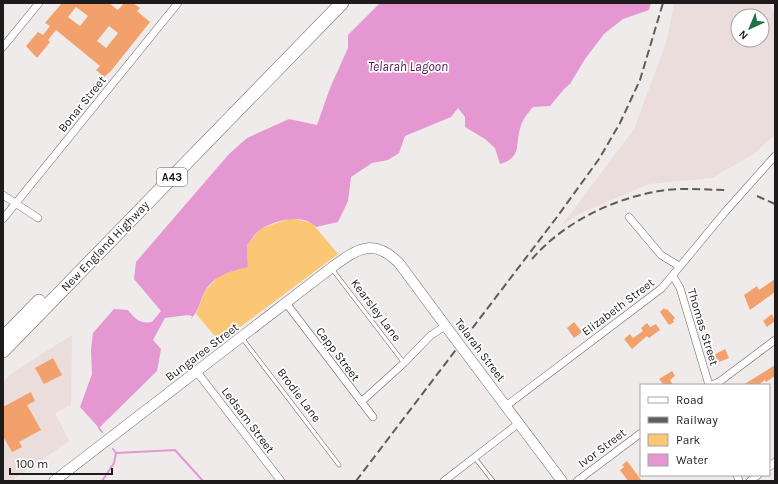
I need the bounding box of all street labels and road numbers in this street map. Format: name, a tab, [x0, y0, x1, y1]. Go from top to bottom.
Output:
street label: Bonar Street	[55, 73, 109, 135]
road number: A43	[157, 168, 187, 186]
street label: New England Highway	[58, 198, 152, 294]
street label: Elizabeth Street	[579, 275, 657, 339]
street label: Kearsley Lane	[348, 276, 404, 344]
street label: Thomas Street	[685, 287, 721, 368]
street label: Telarah Street	[452, 316, 509, 385]
street label: Bungaree Street	[163, 320, 242, 384]
street label: Capp Street	[313, 324, 363, 384]
street label: Brodie Lane	[274, 365, 324, 425]
street label: Ledsam Street	[219, 384, 278, 456]
street label: Ivor Street	[575, 425, 629, 470]

